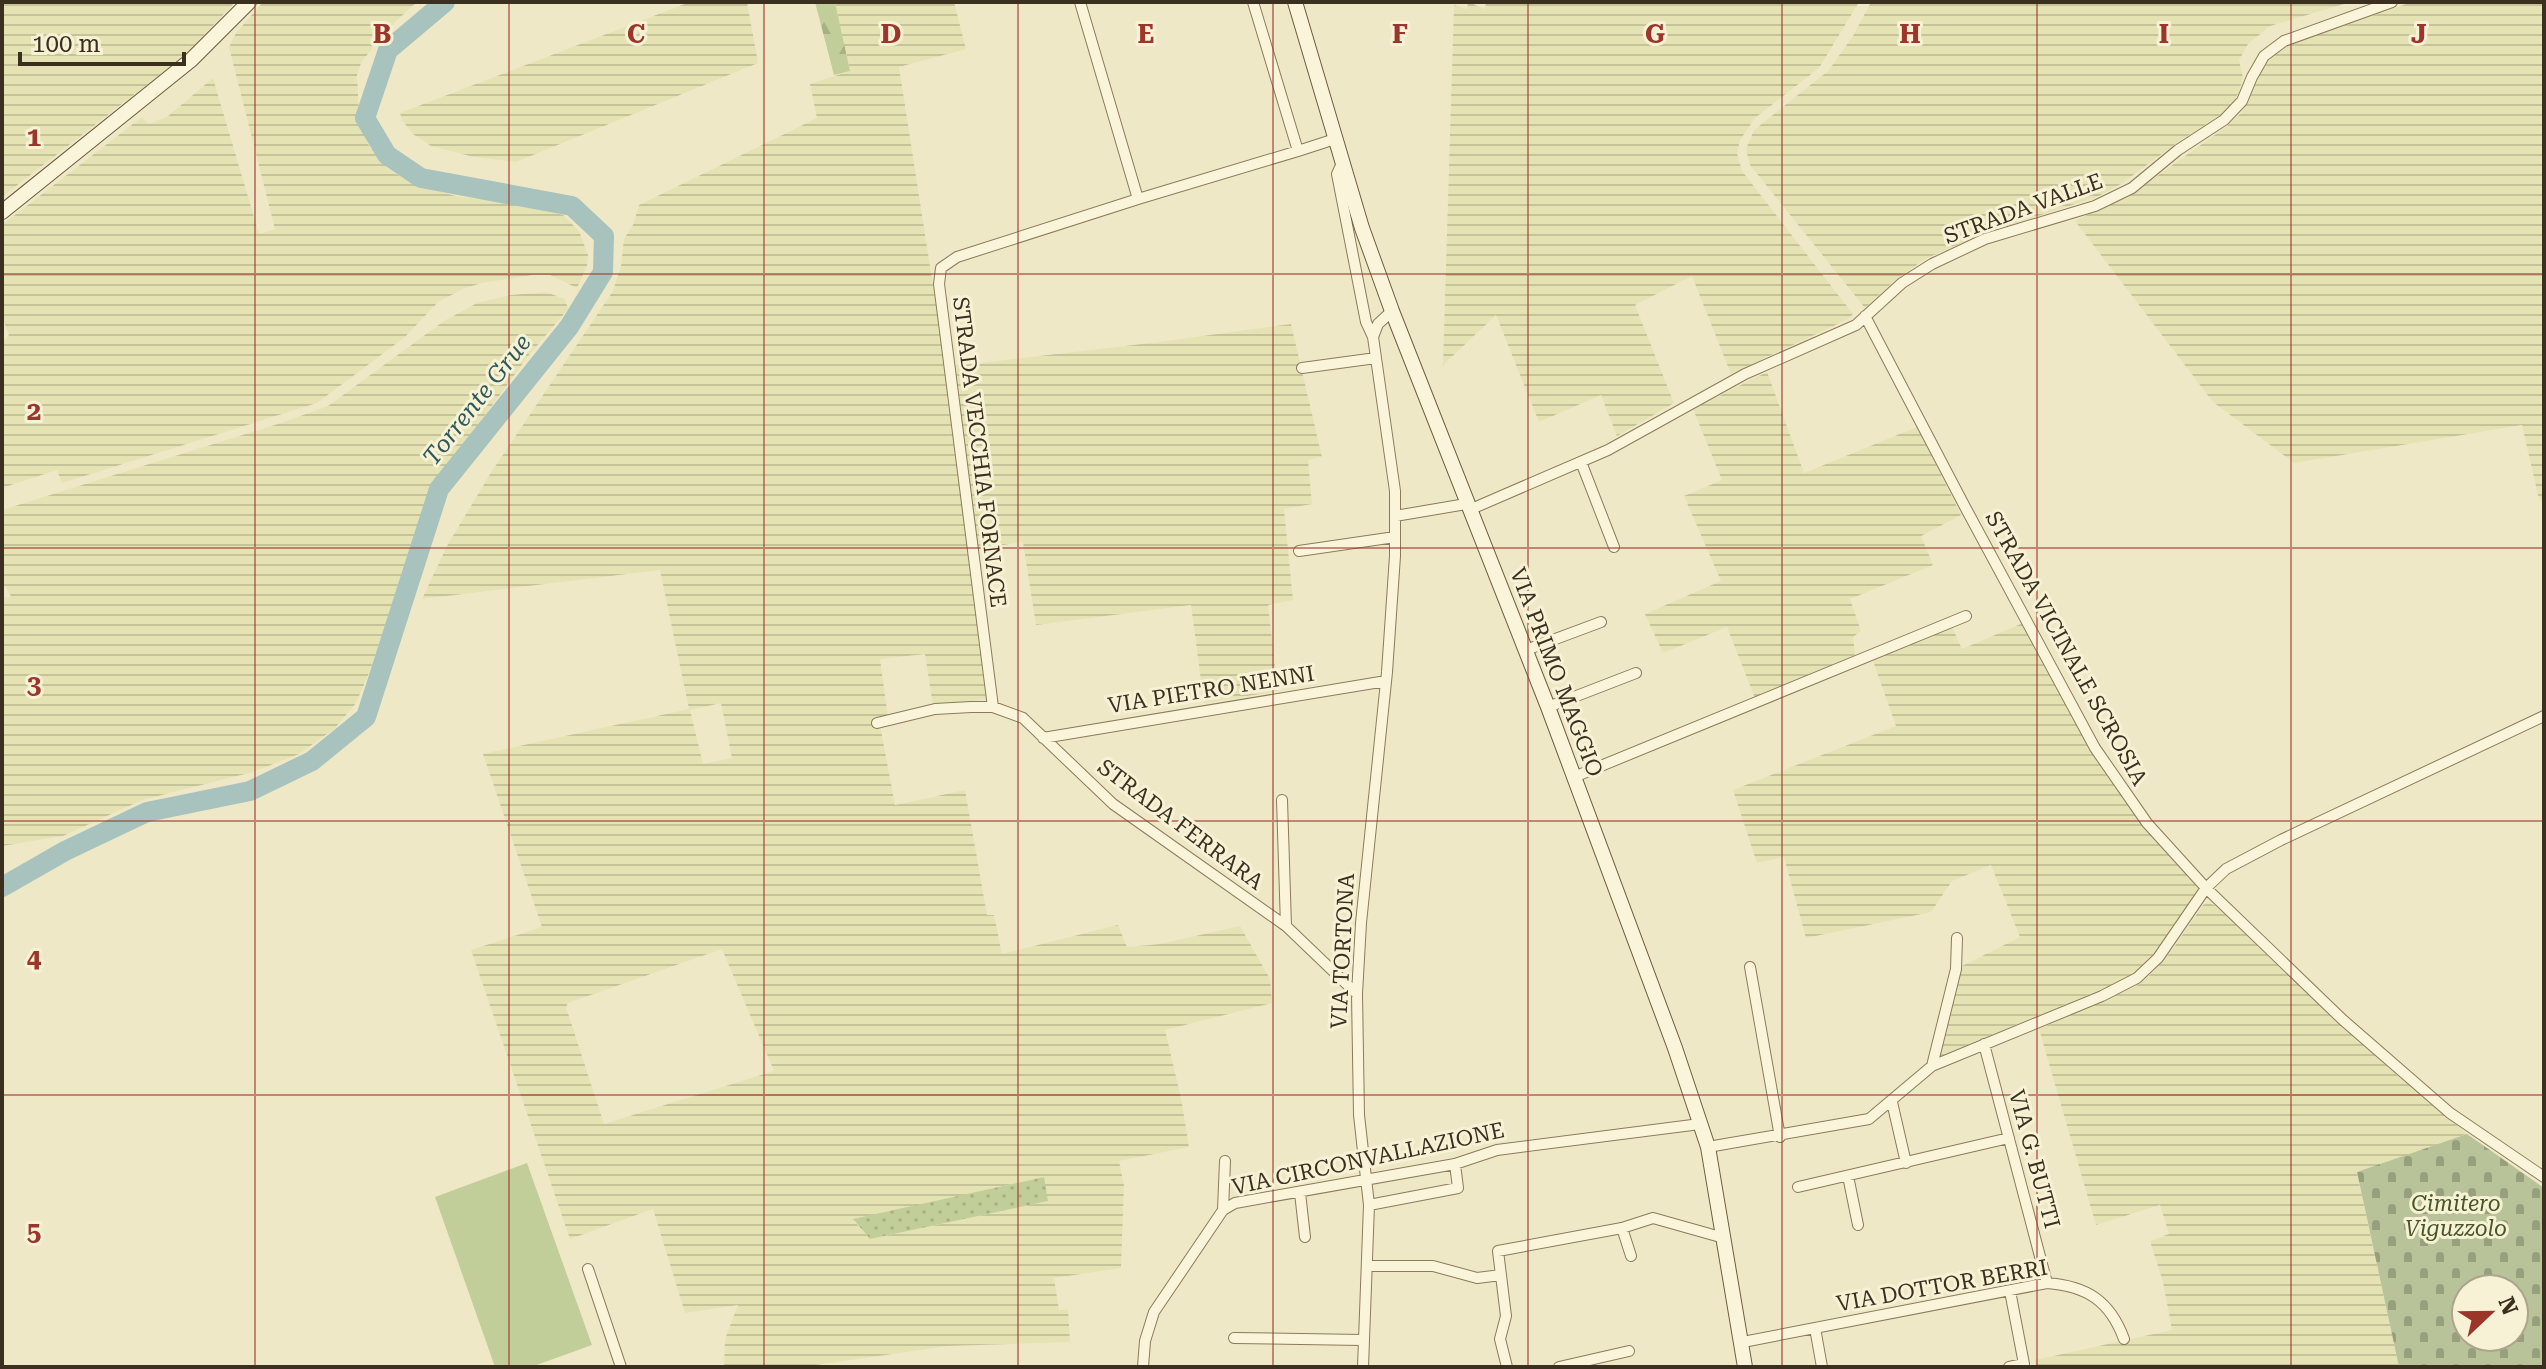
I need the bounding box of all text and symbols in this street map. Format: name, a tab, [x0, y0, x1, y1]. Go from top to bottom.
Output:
scale bar	[20, 16, 184, 66]
text: B	[373, 19, 391, 49]
text: C	[627, 19, 645, 49]
text: D	[881, 19, 901, 49]
text: E	[1138, 19, 1154, 49]
text: F	[1392, 19, 1408, 49]
text: G	[1645, 19, 1665, 49]
text: H	[1899, 19, 1921, 49]
text: I	[2159, 19, 2169, 49]
text: J	[2411, 19, 2427, 49]
text: 100 m	[32, 30, 100, 58]
text: 1	[27, 122, 41, 152]
street label: STRADA VALLE	[1940, 168, 2106, 249]
street label: STRADA VECCHIA FORNACE	[948, 295, 1011, 609]
water label: Torrente Grue	[417, 329, 537, 471]
text: 2	[27, 396, 41, 426]
street label: STRADA VICINALE SCROSIA	[1981, 507, 2153, 790]
street label: VIA PRIMO MAGGIO	[1505, 564, 1608, 780]
street label: VIA PIETRO NENNI	[1106, 661, 1316, 718]
text: 3	[27, 670, 41, 700]
street label: STRADA FERRARA	[1093, 754, 1269, 895]
street label: VIA TORTONA	[1326, 872, 1359, 1029]
text: 4	[27, 943, 42, 973]
street label: VIA G. BUTTI	[2004, 1087, 2065, 1231]
street label: VIA CIRCONVALLAZIONE	[1230, 1117, 1507, 1200]
park label: Cimitero Viguzzolo	[2405, 1191, 2507, 1241]
text: 5	[27, 1217, 41, 1247]
street label: VIA DOTTOR BERRI	[1835, 1255, 2050, 1316]
north arrow	[2450, 1273, 2530, 1353]
text: N	[2493, 1293, 2523, 1318]

